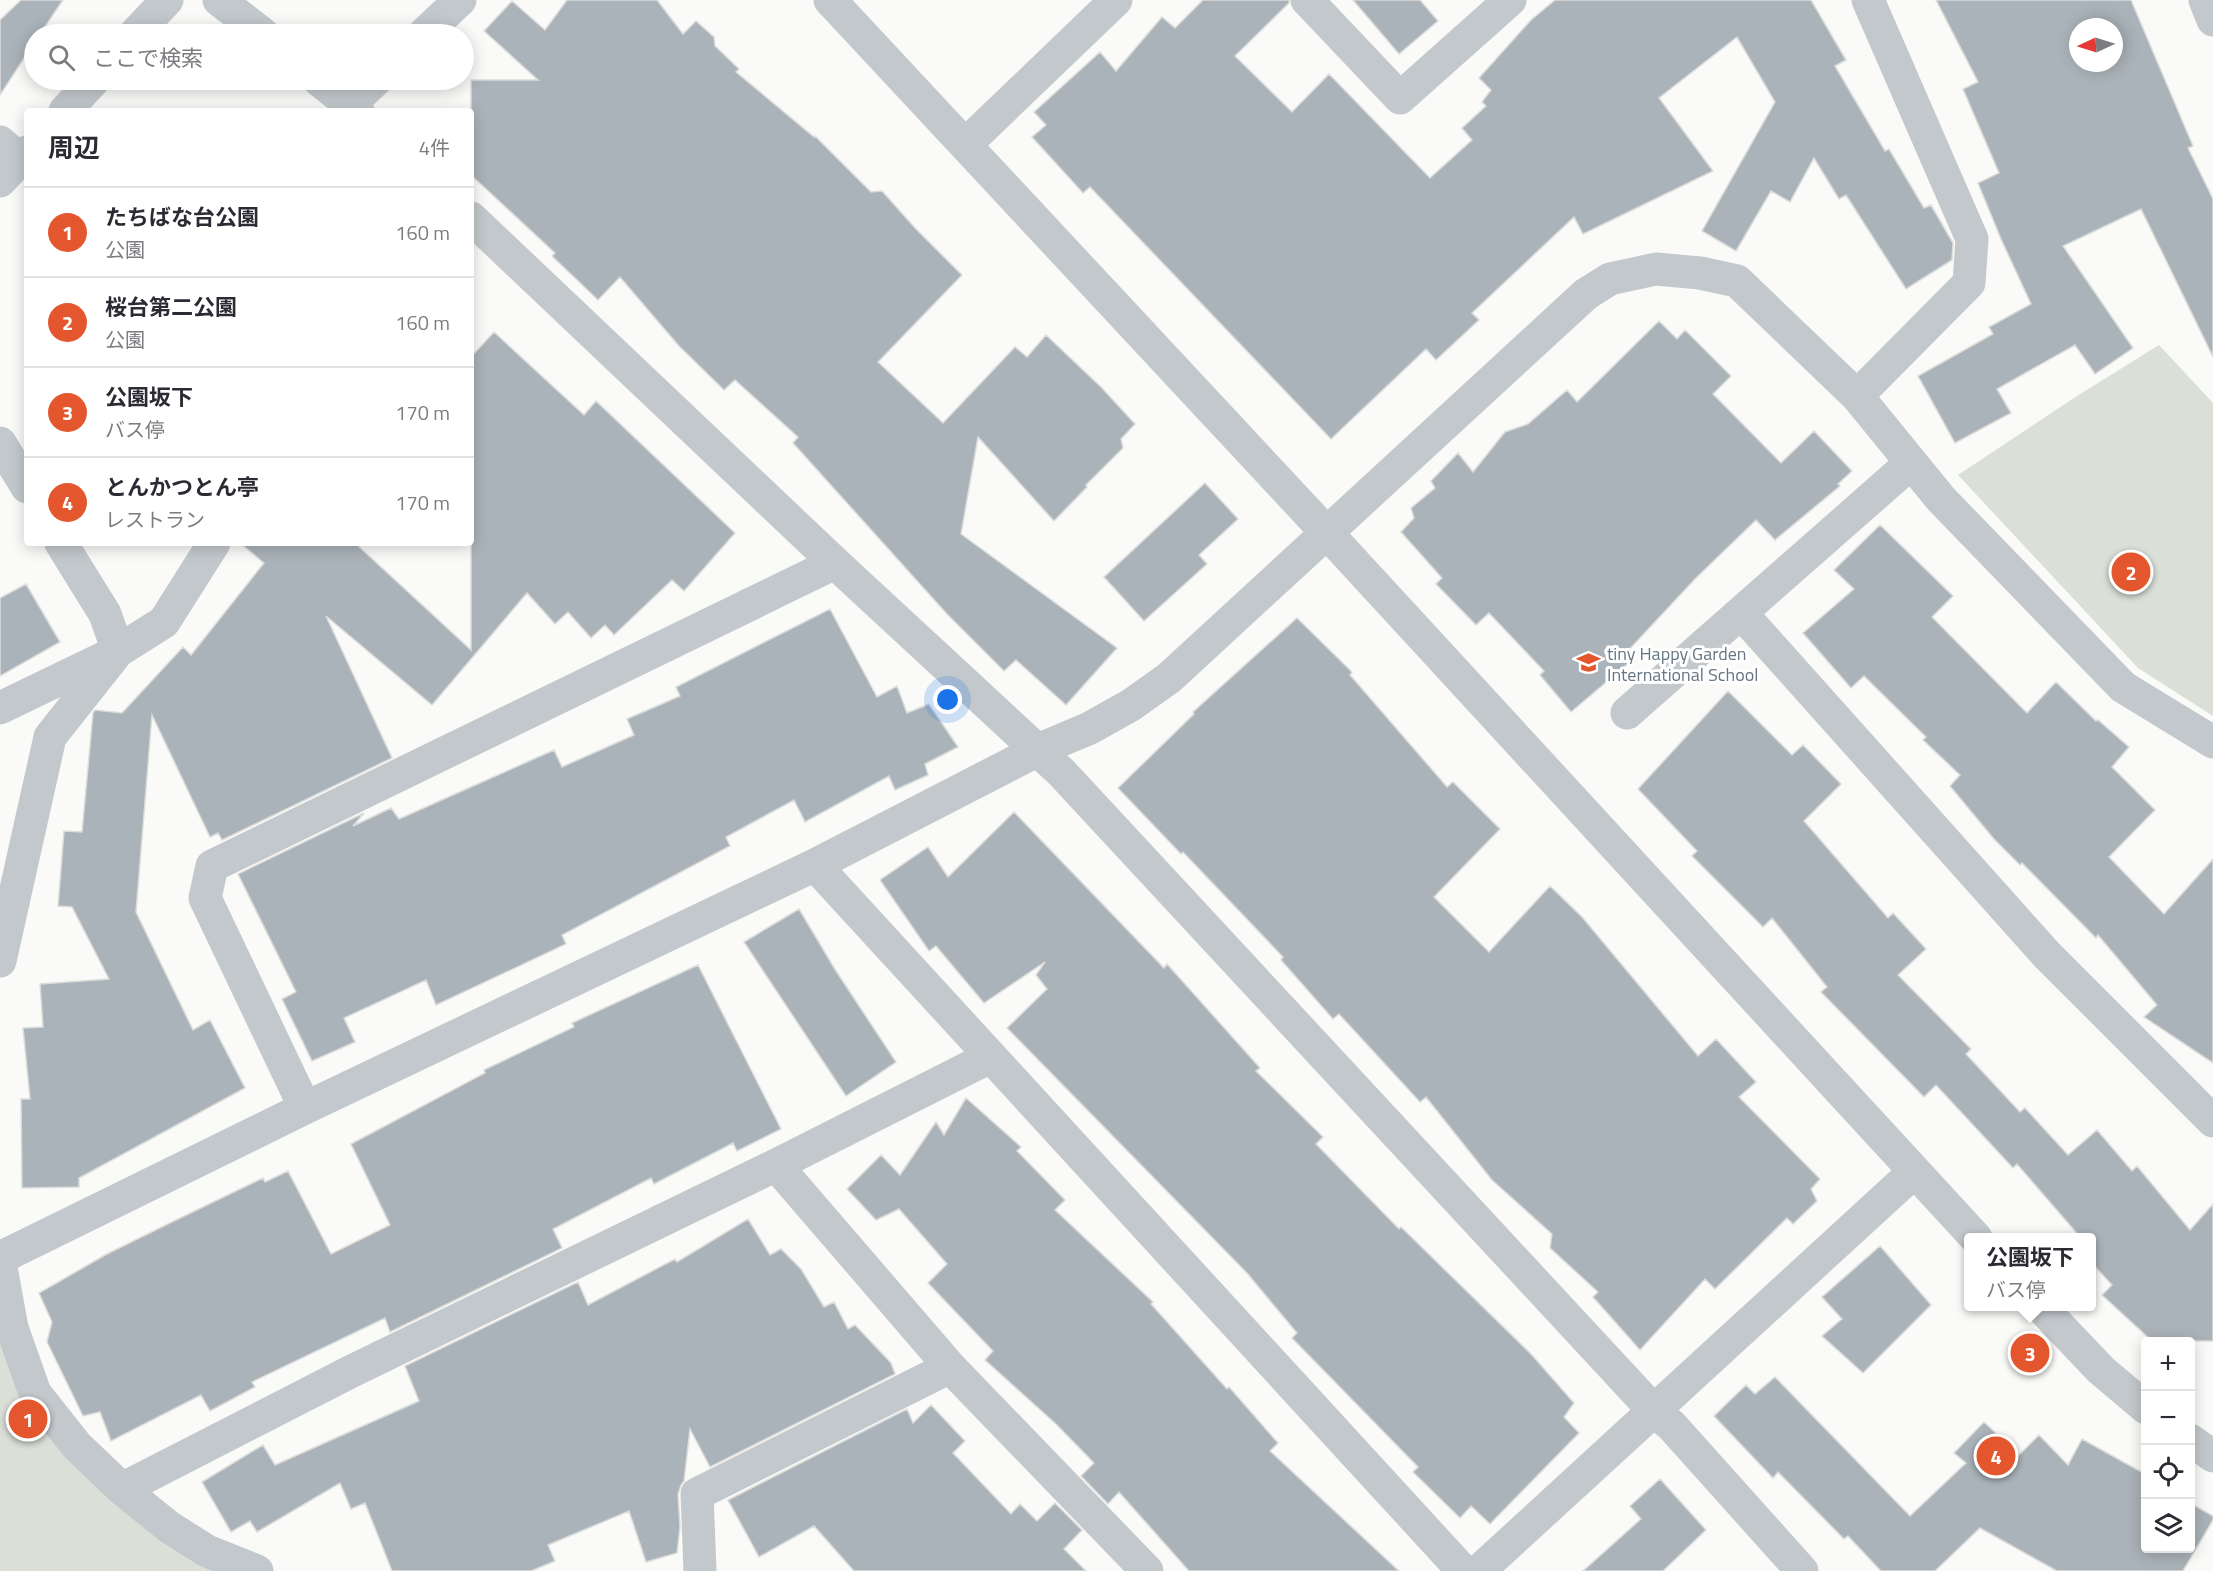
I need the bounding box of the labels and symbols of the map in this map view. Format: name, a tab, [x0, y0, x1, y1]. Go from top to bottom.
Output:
north arrow	[2069, 18, 2123, 72]
pin: 2	[2112, 550, 2150, 594]
place label: tiny Happy Garden International School	[1607, 640, 1758, 688]
school or university icon: tiny Happy Garden International School	[1576, 650, 1602, 676]
your location	[933, 685, 962, 714]
pin: 3	[2010, 1330, 2050, 1376]
pin: 1	[9, 1396, 48, 1442]
pin: 4	[1976, 1434, 2016, 1478]

